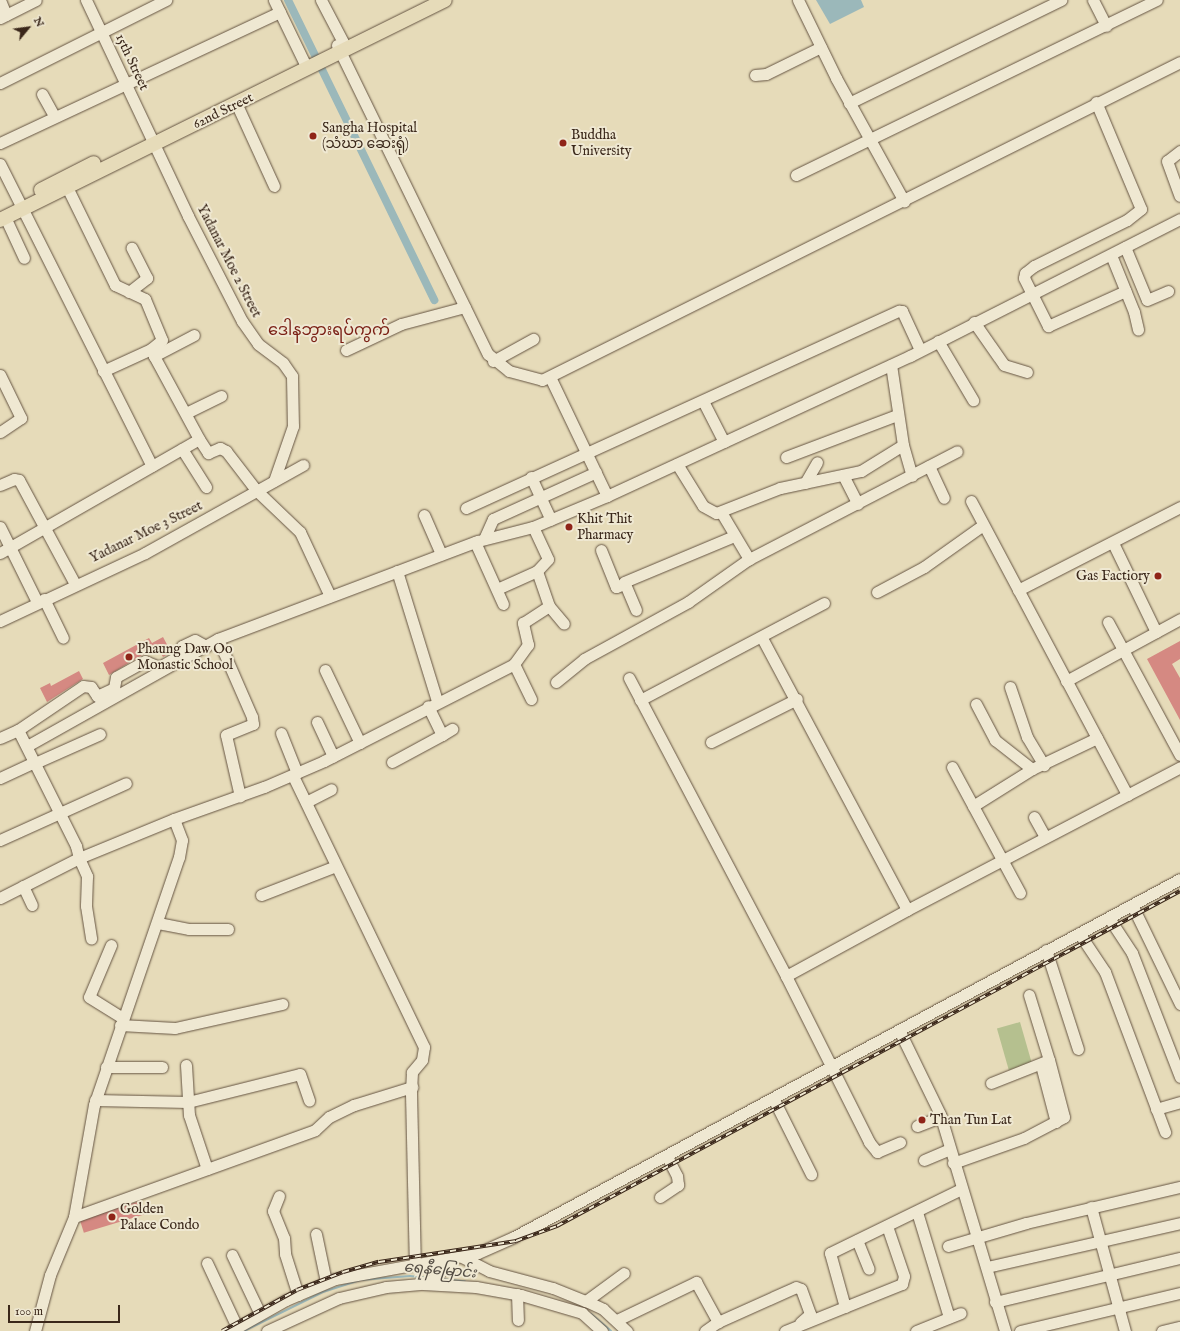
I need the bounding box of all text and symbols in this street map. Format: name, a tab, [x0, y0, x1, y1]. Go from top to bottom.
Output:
north arrow	[8, 8, 48, 48]
text: N	[30, 15, 47, 30]
street label: 15th Street	[112, 31, 152, 93]
street label: 62nd Street	[190, 89, 256, 133]
place label: Sangha Hospital (သံဃာ ဆေးရုံ)	[322, 120, 417, 152]
place label: Buddha University	[571, 127, 632, 160]
marker: Sangha Hospital (သံဃာ ဆေးရုံ)	[307, 130, 319, 142]
marker: Buddha University	[558, 138, 568, 148]
street label: Yadanar Moe 2 Street	[193, 202, 265, 320]
district label: ဒေါနဘွားရပ်ကွက်	[268, 321, 390, 341]
street label: Yadanar Moe 3 Street	[87, 497, 205, 567]
place label: Khit Thit Pharmacy	[577, 511, 633, 544]
marker: Khit Thit Pharmacy	[564, 522, 574, 532]
place label: Gas Factiory	[1076, 568, 1150, 584]
marker: Gas Factiory	[1153, 571, 1163, 581]
place label: Phaung Daw Oo Monastic School	[137, 641, 233, 674]
marker: Phaung Daw Oo Monastic School	[124, 652, 134, 662]
place label: Than Tun Lat	[930, 1112, 1012, 1128]
marker: Than Tun Lat	[917, 1115, 927, 1125]
place label: Golden Palace Condo	[120, 1201, 199, 1234]
marker: Golden Palace Condo	[107, 1212, 117, 1222]
water label: ရေနီမြောင်း	[403, 1258, 477, 1282]
scale bar	[10, 1297, 122, 1323]
text: 100 m	[15, 1304, 43, 1319]

